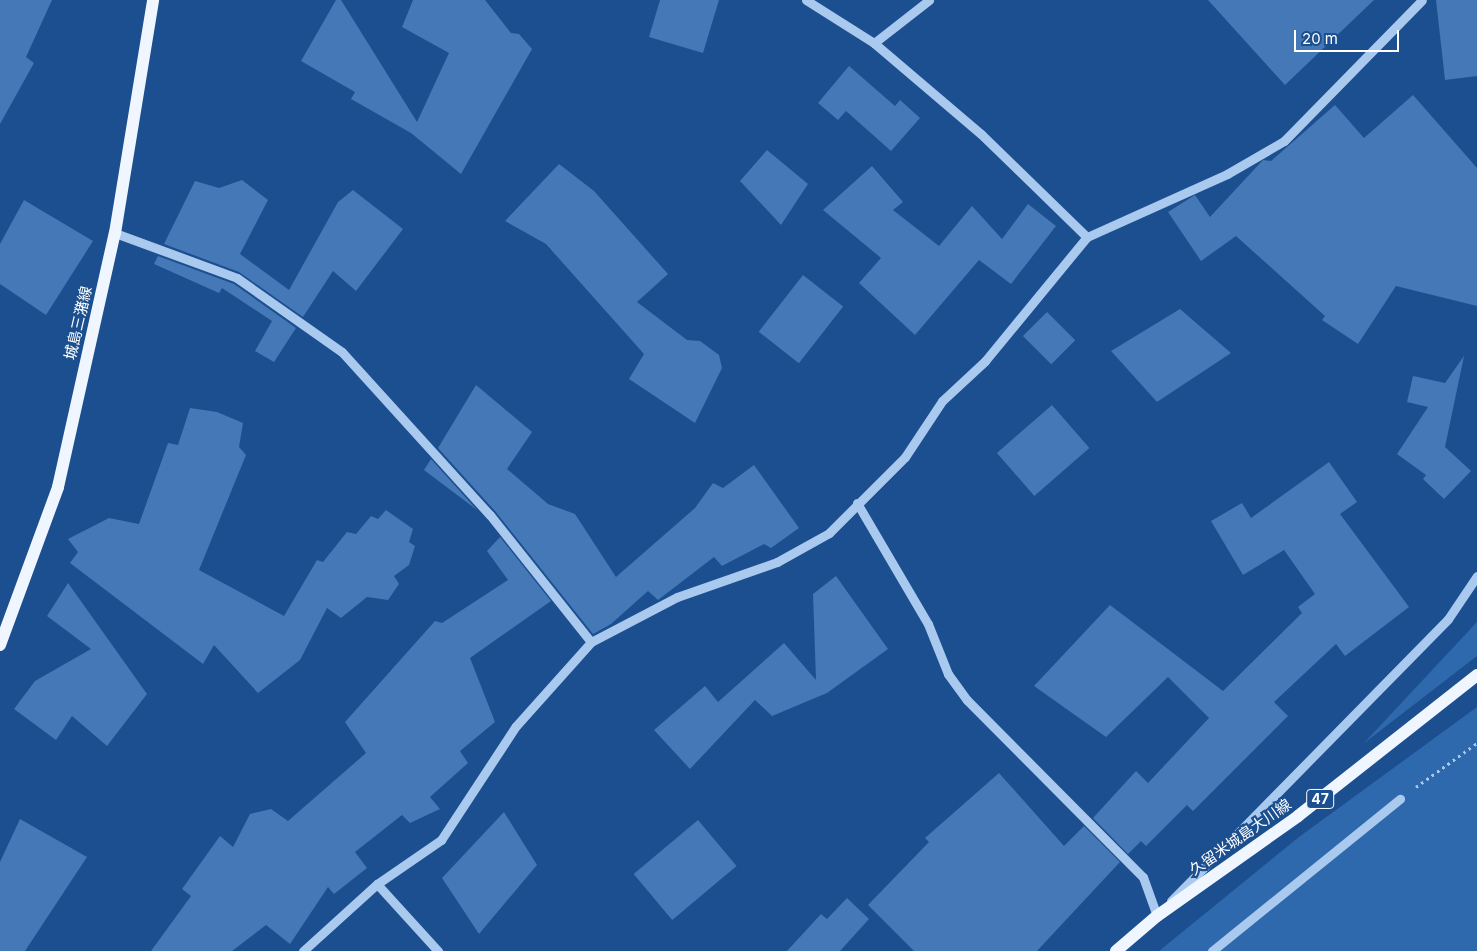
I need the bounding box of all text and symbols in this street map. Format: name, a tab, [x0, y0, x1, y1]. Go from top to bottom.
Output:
scale bar	[1297, 20, 1402, 52]
text: 20 m	[1302, 29, 1338, 48]
street label: 城島三潴線	[61, 284, 95, 362]
road number: 47	[1305, 788, 1335, 811]
street label: 久留米城島大川線	[1186, 795, 1294, 879]

